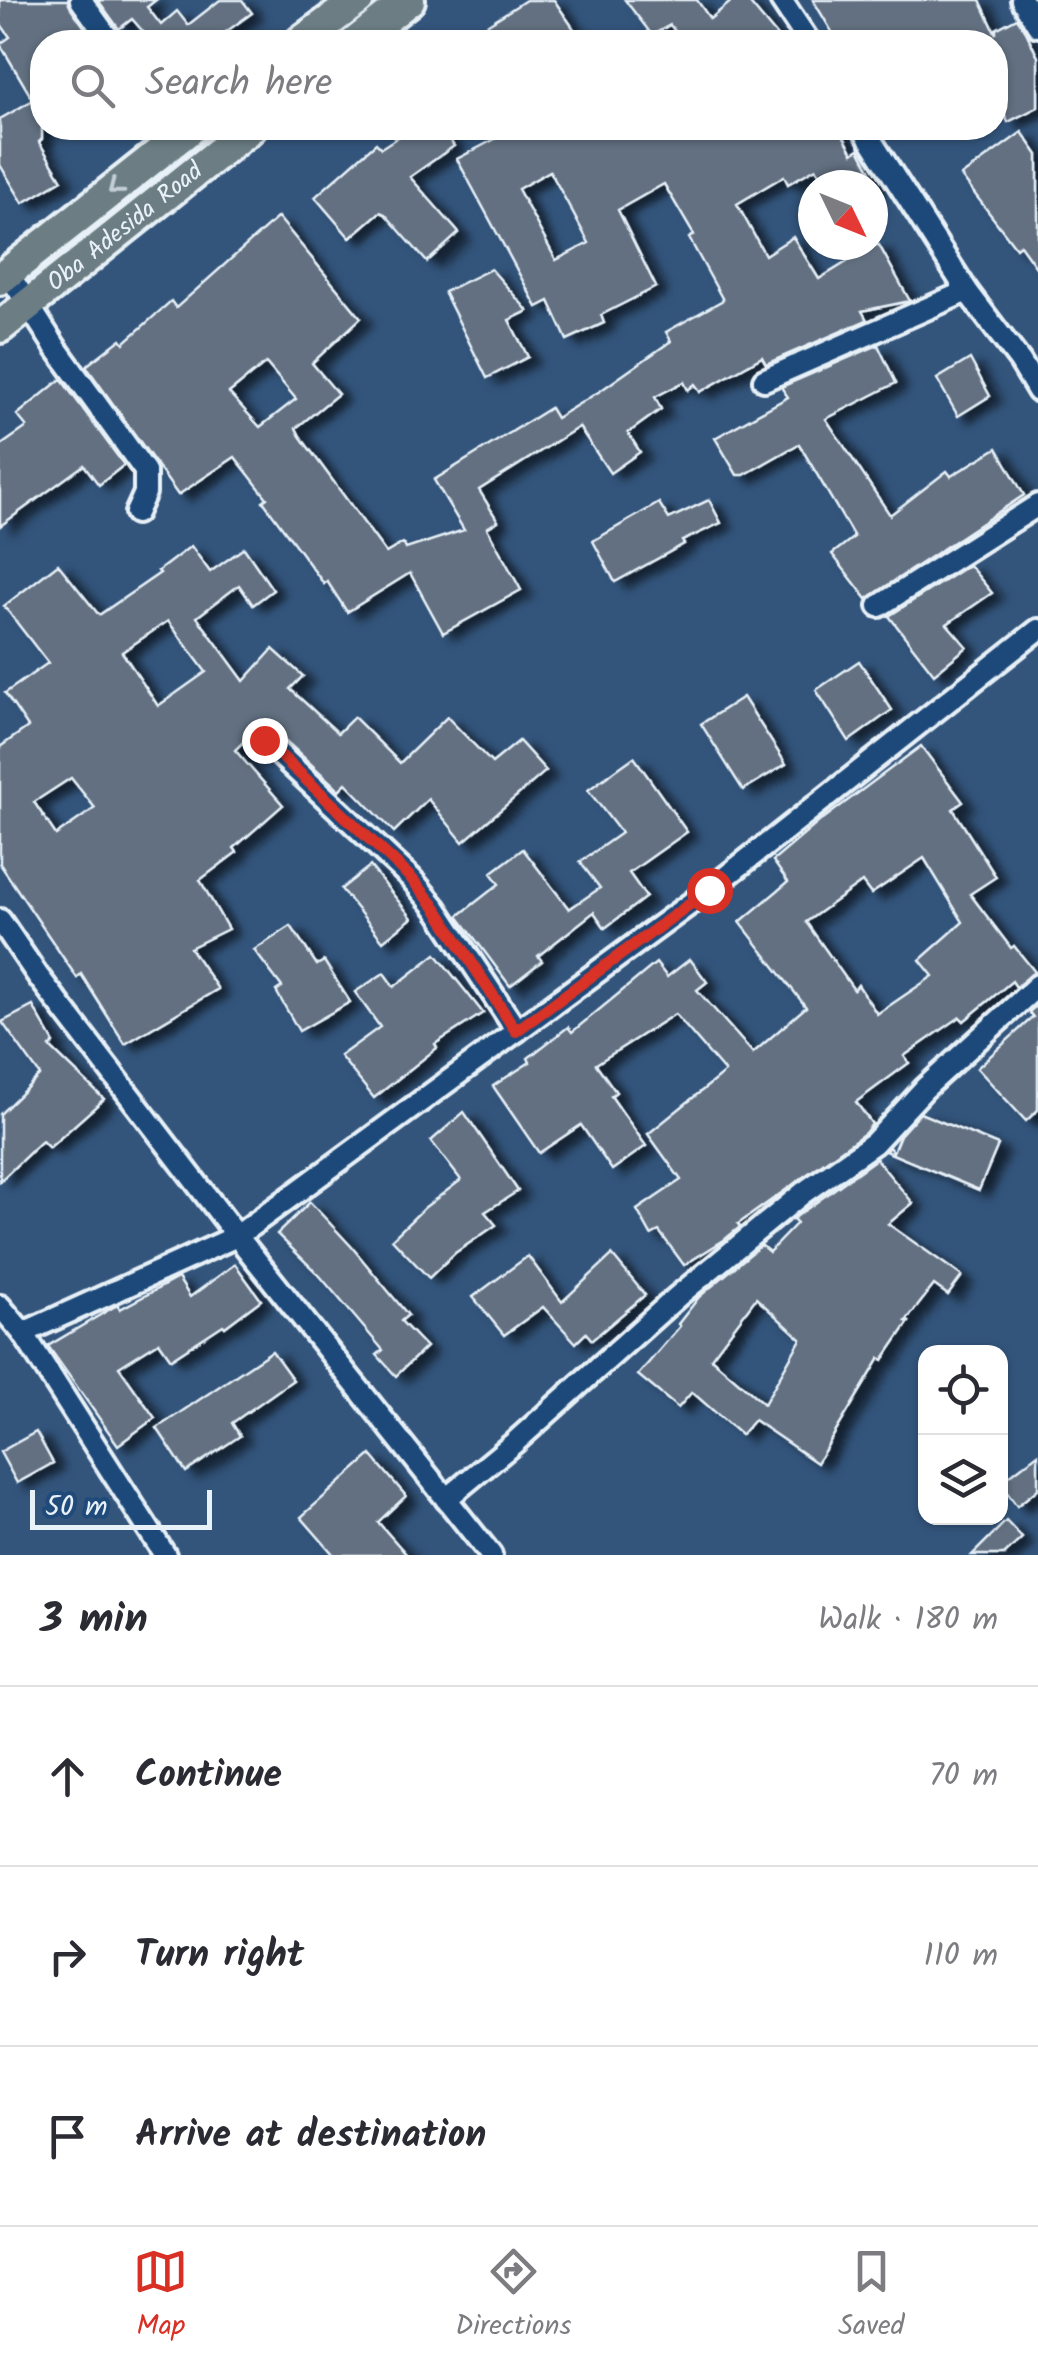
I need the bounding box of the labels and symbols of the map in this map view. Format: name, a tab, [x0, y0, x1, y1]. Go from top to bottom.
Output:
street label: Oba Adesida Road	[38, 152, 213, 302]
north arrow	[798, 170, 888, 260]
one-way arrow	[108, 176, 126, 194]
route end	[242, 718, 288, 764]
route start	[687, 868, 733, 914]
scale bar	[30, 1485, 212, 1530]

